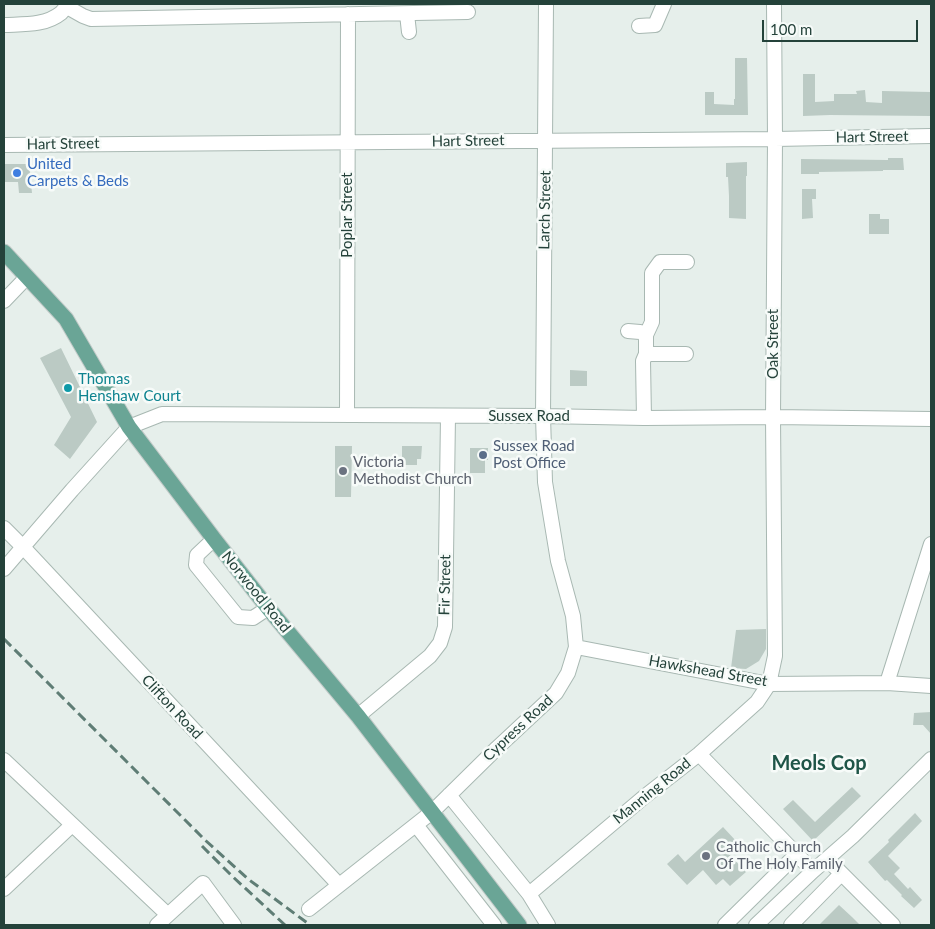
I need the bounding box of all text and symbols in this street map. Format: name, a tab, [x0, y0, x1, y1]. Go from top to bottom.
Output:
scale bar	[765, 10, 921, 42]
text: 100 m	[770, 20, 812, 38]
street label: Hart Street	[835, 127, 909, 147]
street label: Hart Street	[431, 131, 505, 151]
street label: Hart Street	[26, 134, 100, 154]
place label: United Carpets & Beds	[27, 155, 129, 190]
marker: United Carpets & Beds	[11, 167, 23, 179]
street label: Larch Street	[535, 170, 555, 250]
street label: Poplar Street	[338, 172, 356, 258]
street label: Oak Street	[764, 309, 782, 379]
place label: Thomas Henshaw Court	[78, 370, 181, 405]
marker: Thomas Henshaw Court	[62, 382, 74, 394]
street label: Sussex Road	[488, 407, 570, 425]
place label: Sussex Road Post Office	[493, 437, 575, 472]
marker: Sussex Road Post Office	[477, 449, 489, 461]
place label: Victoria Methodist Church	[353, 453, 472, 488]
marker: Victoria Methodist Church	[337, 465, 349, 477]
street label: Norwood Road	[218, 548, 294, 636]
street label: Fir Street	[435, 554, 455, 616]
street label: Hawkshead Street	[647, 652, 769, 690]
street label: Clifton Road	[138, 671, 206, 743]
street label: Cypress Road	[479, 691, 557, 765]
district label: Meols Cop	[771, 752, 867, 776]
street label: Manning Road	[610, 754, 694, 828]
place label: Catholic Church Of The Holy Family	[716, 838, 843, 873]
marker: Catholic Church Of The Holy Family	[700, 850, 712, 862]

